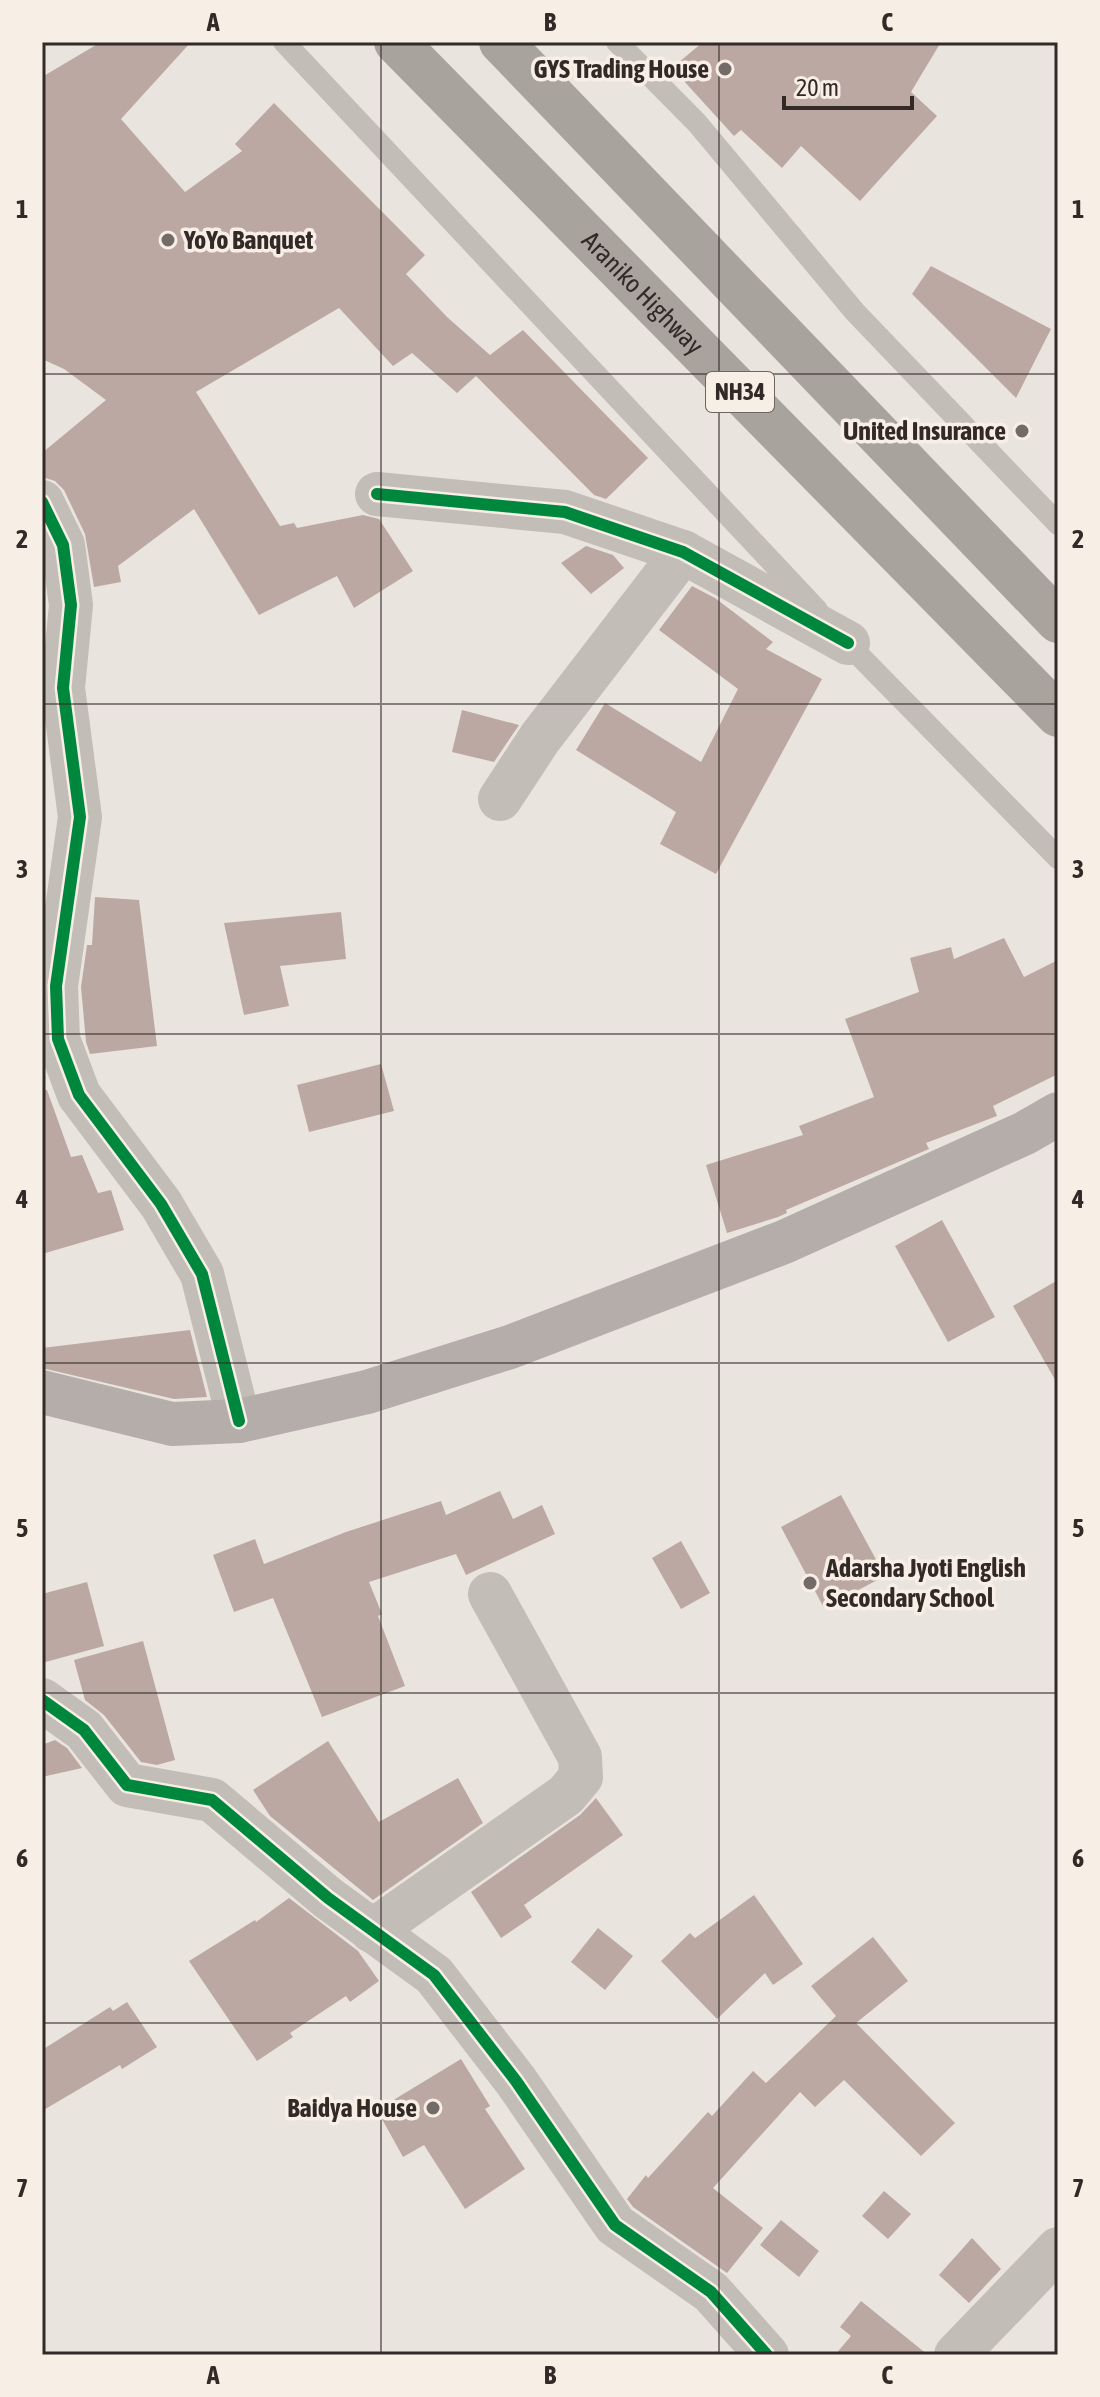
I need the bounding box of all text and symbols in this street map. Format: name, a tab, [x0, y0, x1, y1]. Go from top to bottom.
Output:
text: A	[206, 7, 220, 37]
text: B	[544, 7, 557, 37]
text: C	[881, 7, 893, 37]
place label: GYS Trading House	[534, 54, 709, 84]
marker: GYS Trading House	[716, 60, 734, 78]
scale bar	[784, 60, 912, 110]
text: 20 m	[796, 74, 839, 101]
text: 1	[16, 194, 28, 224]
text: 1	[1072, 194, 1084, 224]
place label: YoYo Banquet	[183, 225, 314, 255]
street label: Araniko Highway	[576, 225, 710, 361]
marker: YoYo Banquet	[159, 231, 177, 249]
road number: NH34	[706, 372, 774, 412]
place label: United Insurance	[843, 416, 1006, 446]
marker: United Insurance	[1013, 422, 1031, 440]
text: 2	[16, 524, 28, 554]
text: 2	[1072, 524, 1084, 554]
text: 3	[16, 854, 28, 884]
text: 3	[1072, 854, 1084, 884]
text: 4	[15, 1184, 28, 1214]
text: 4	[1071, 1184, 1084, 1214]
text: 5	[16, 1513, 28, 1543]
text: 5	[1072, 1513, 1084, 1543]
place label: Adarsha Jyoti English Secondary School	[825, 1553, 1026, 1613]
marker: Adarsha Jyoti English Secondary School	[801, 1574, 819, 1592]
text: 6	[16, 1843, 28, 1873]
text: 6	[1072, 1843, 1084, 1873]
place label: Baidya House	[287, 2093, 417, 2123]
marker: Baidya House	[424, 2099, 442, 2117]
text: 7	[16, 2173, 28, 2203]
text: 7	[1072, 2173, 1084, 2203]
text: A	[206, 2360, 220, 2390]
text: B	[544, 2360, 557, 2390]
text: C	[881, 2360, 893, 2390]

